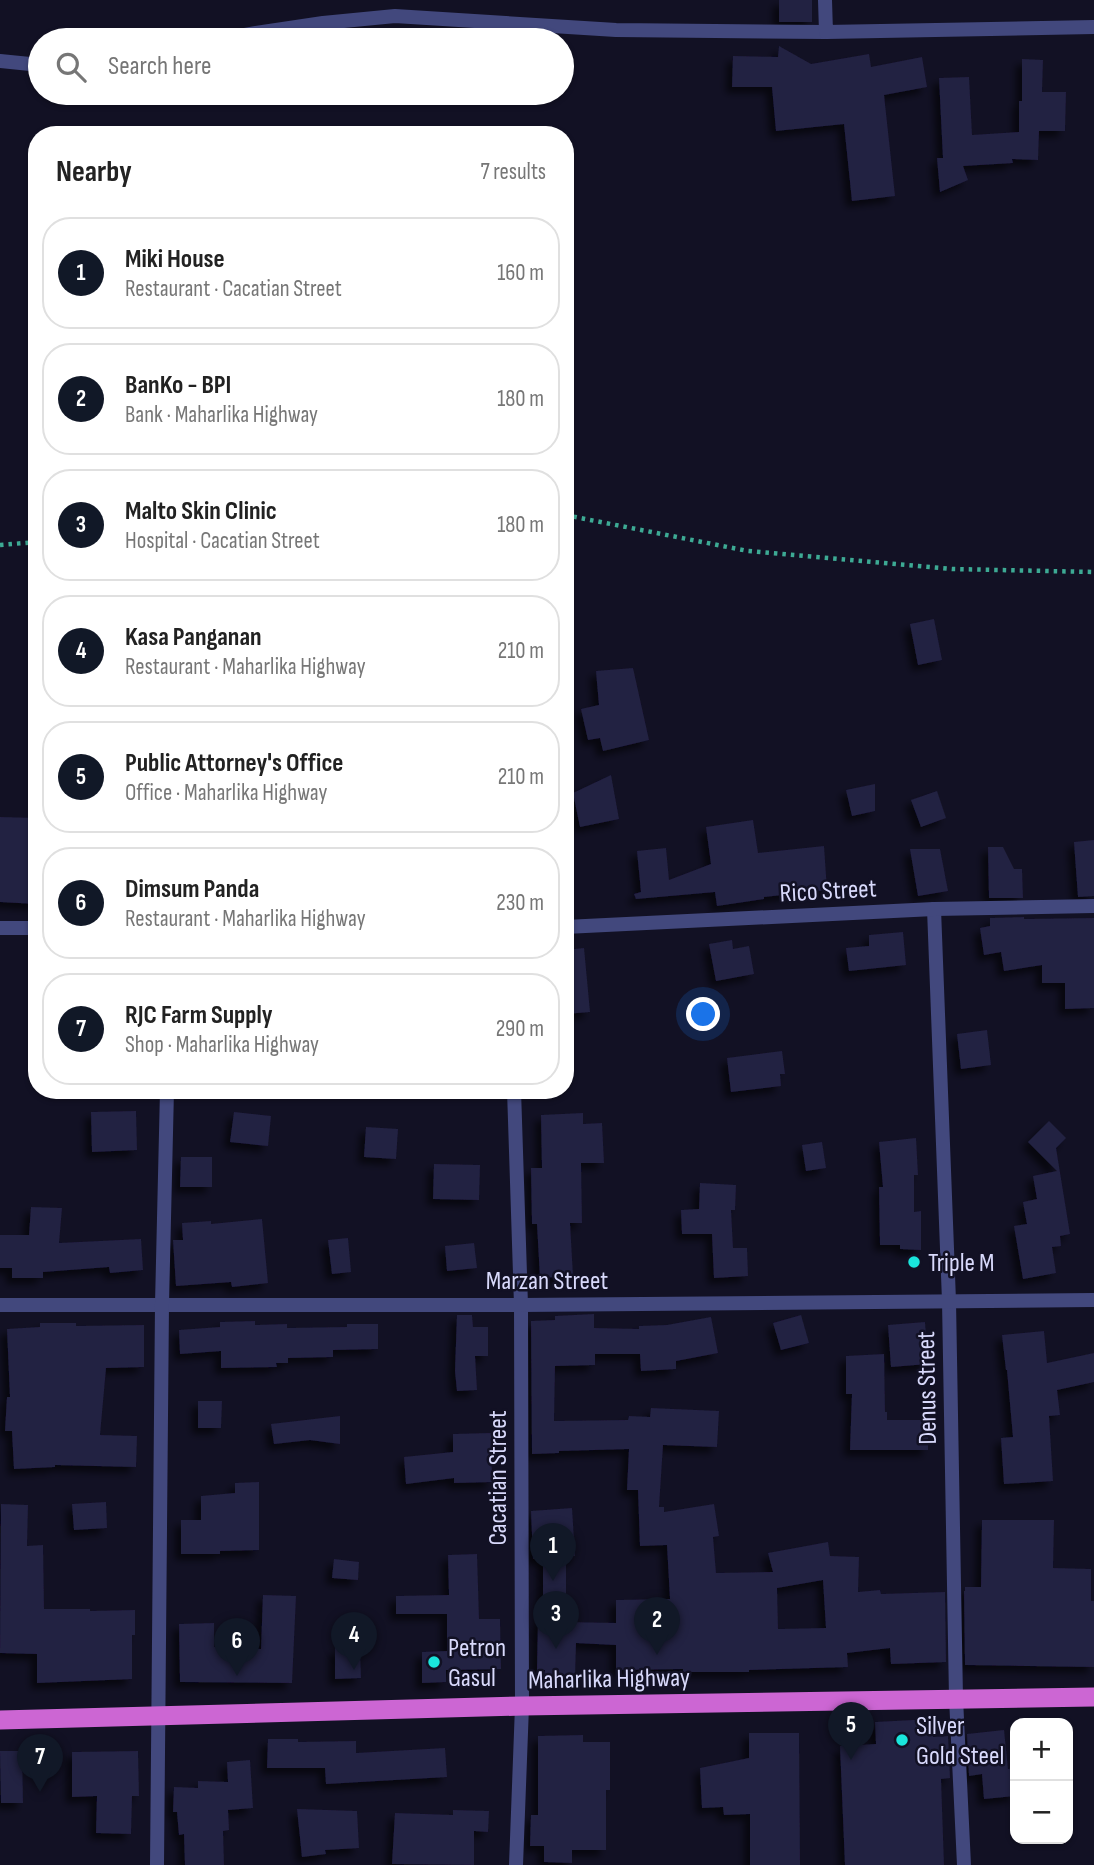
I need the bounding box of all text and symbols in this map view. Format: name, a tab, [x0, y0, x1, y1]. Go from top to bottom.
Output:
search box	[28, 28, 574, 105]
icon: search	[52, 48, 90, 86]
text: Search here	[108, 51, 211, 82]
text: Nearby	[56, 154, 132, 190]
text: 7 results	[480, 158, 546, 186]
text: Miki House	[125, 244, 225, 275]
text: 1	[76, 259, 86, 287]
text: 160 m	[497, 259, 544, 287]
text: Restaurant · Cacatian Street	[125, 275, 342, 303]
text: BanKo - BPI	[125, 370, 231, 401]
text: 2	[76, 385, 86, 413]
text: 180 m	[497, 385, 544, 413]
text: Bank · Maharlika Highway	[125, 401, 318, 429]
text: Malto Skin Clinic	[125, 496, 277, 527]
text: 3	[76, 511, 86, 539]
text: 180 m	[497, 511, 544, 539]
text: Hospital · Cacatian Street	[125, 527, 320, 555]
text: Kasa Panganan	[125, 622, 262, 653]
text: 4	[76, 637, 86, 665]
text: 210 m	[498, 637, 544, 665]
text: Restaurant · Maharlika Highway	[125, 653, 366, 681]
text: Public Attorney's Office	[125, 748, 343, 779]
text: 5	[76, 763, 86, 791]
text: 210 m	[498, 763, 544, 791]
text: Office · Maharlika Highway	[125, 779, 327, 807]
street label: Rico Street	[779, 873, 877, 910]
text: Dimsum Panda	[125, 874, 259, 905]
text: 6	[76, 889, 86, 917]
text: 230 m	[496, 889, 544, 917]
text: Restaurant · Maharlika Highway	[125, 905, 366, 933]
your location	[686, 997, 720, 1031]
text: RJC Farm Supply	[125, 1000, 273, 1031]
text: 7	[76, 1015, 86, 1043]
text: 290 m	[496, 1015, 544, 1043]
text: Shop · Maharlika Highway	[125, 1031, 319, 1059]
place label: Triple M	[928, 1248, 995, 1279]
marker: Triple M	[906, 1254, 922, 1270]
street label: Marzan Street	[486, 1266, 608, 1297]
street label: Denus Street	[911, 1331, 944, 1445]
street label: Cacatian Street	[483, 1410, 514, 1546]
pin: 1	[530, 1523, 576, 1581]
pin: 3	[533, 1591, 579, 1649]
pin: 2	[634, 1597, 680, 1655]
pin: 4	[331, 1612, 377, 1670]
pin: 6	[214, 1618, 260, 1676]
place label: Petron Gasul	[448, 1633, 506, 1694]
marker: Petron Gasul	[426, 1654, 442, 1670]
street label: Maharlika Highway	[528, 1663, 690, 1696]
pin: 5	[828, 1702, 874, 1760]
place label: Silver Gold Steel	[916, 1711, 1004, 1772]
map controls	[1010, 1718, 1073, 1844]
button: +	[1010, 1718, 1073, 1781]
marker: Silver Gold Steel	[894, 1732, 910, 1748]
pin: 7	[17, 1734, 63, 1792]
button: −	[1010, 1781, 1073, 1844]

